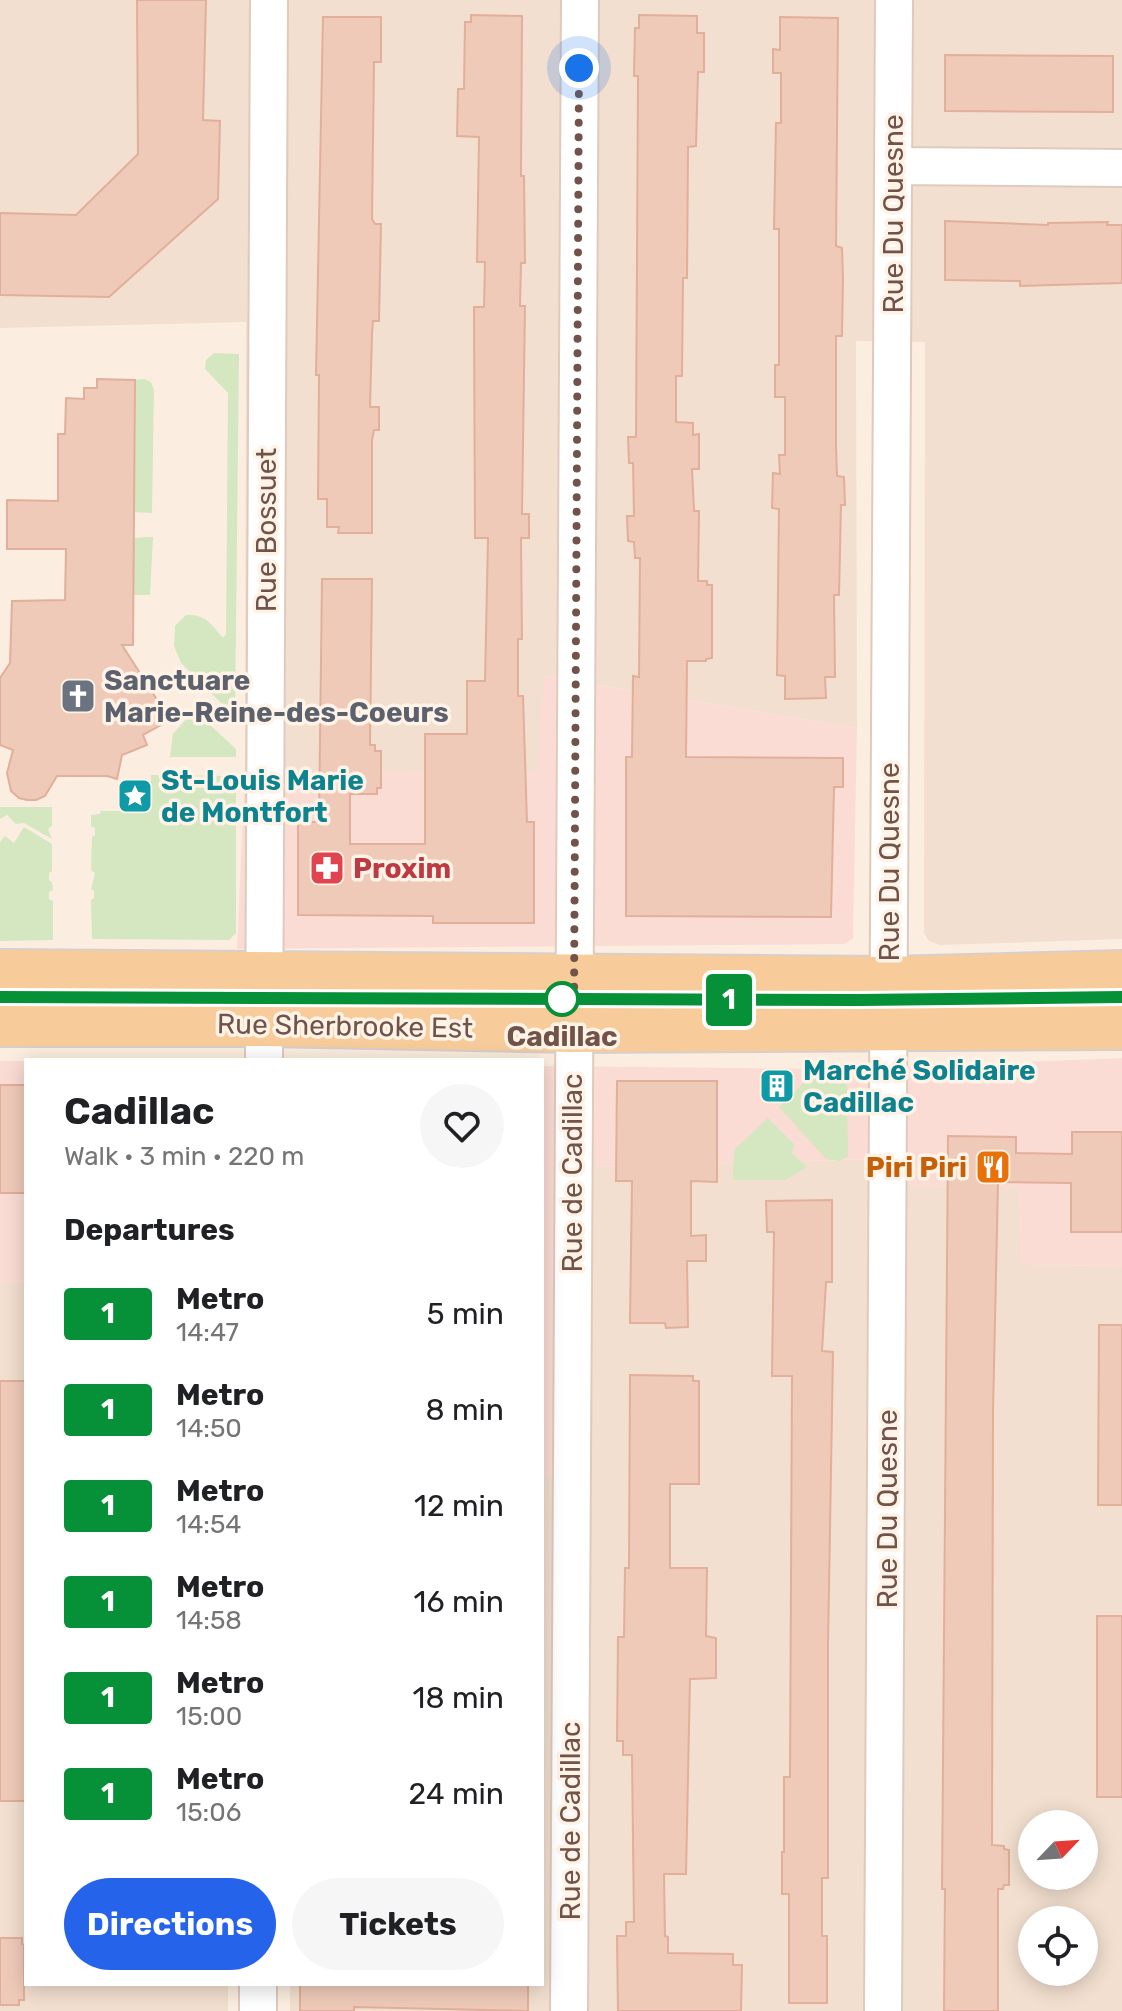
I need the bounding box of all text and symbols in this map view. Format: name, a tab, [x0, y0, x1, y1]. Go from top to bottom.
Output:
your location	[559, 48, 599, 88]
street label: Rue Du Quesne	[877, 114, 910, 314]
street label: Rue Bossuet	[250, 448, 283, 612]
place label: Sanctuare Marie-Reine-des-Coeurs	[104, 664, 449, 729]
church icon: Sanctuare Marie-Reine-des-Coeurs	[59, 677, 97, 715]
street label: Rue Du Quesne	[873, 762, 906, 962]
place label: St-Louis Marie de Montfort	[161, 764, 364, 829]
place icon: St-Louis Marie de Montfort	[116, 777, 154, 815]
pharmacy icon: Proxim	[308, 849, 346, 887]
place label: Proxim	[353, 852, 451, 885]
line badge: 1	[703, 974, 755, 1026]
marker: Cadillac	[545, 982, 579, 1016]
text: 1	[722, 983, 736, 1016]
street label: Rue Sherbrooke Est	[217, 1007, 473, 1045]
place label: Cadillac	[507, 1020, 617, 1053]
place label: Marché Solidaire Cadillac	[803, 1054, 1036, 1119]
building icon: Marché Solidaire Cadillac	[758, 1067, 796, 1105]
street label: Rue de Cadillac	[556, 1074, 589, 1273]
button: heart	[420, 1084, 504, 1168]
text: Cadillac	[64, 1088, 215, 1134]
text: Walk · 3 min · 220 m	[64, 1141, 304, 1172]
restaurant icon: Piri Piri	[974, 1148, 1012, 1186]
place label: Piri Piri	[866, 1151, 967, 1184]
text: Departures	[64, 1212, 235, 1248]
text: Metro	[176, 1281, 264, 1317]
text: 5 min	[427, 1296, 504, 1332]
text: 1	[101, 1297, 115, 1330]
text: 14:47	[176, 1317, 239, 1348]
text: Metro	[176, 1377, 264, 1413]
text: 8 min	[425, 1392, 504, 1428]
text: 1	[101, 1393, 115, 1426]
street label: Rue Du Quesne	[871, 1409, 904, 1609]
text: 14:50	[176, 1413, 242, 1444]
text: Metro	[176, 1473, 264, 1509]
text: 12 min	[414, 1488, 504, 1524]
text: 1	[101, 1489, 115, 1522]
text: 14:54	[176, 1509, 242, 1540]
text: Metro	[176, 1569, 264, 1605]
text: 16 min	[414, 1584, 504, 1620]
text: 1	[101, 1585, 115, 1618]
text: 14:58	[176, 1605, 242, 1636]
text: Metro	[176, 1665, 264, 1701]
text: 18 min	[413, 1680, 504, 1716]
text: 1	[101, 1681, 115, 1714]
text: 15:00	[176, 1701, 242, 1732]
street label: Rue de Cadillac	[554, 1722, 587, 1921]
text: Metro	[176, 1761, 264, 1797]
text: 24 min	[409, 1776, 504, 1812]
text: 1	[101, 1777, 115, 1810]
text: 15:06	[176, 1797, 241, 1828]
north arrow	[1018, 1810, 1098, 1890]
map controls	[1018, 1810, 1098, 1986]
button: Directions	[64, 1878, 276, 1970]
button: Tickets	[292, 1878, 504, 1970]
button: locate	[1018, 1906, 1098, 1986]

